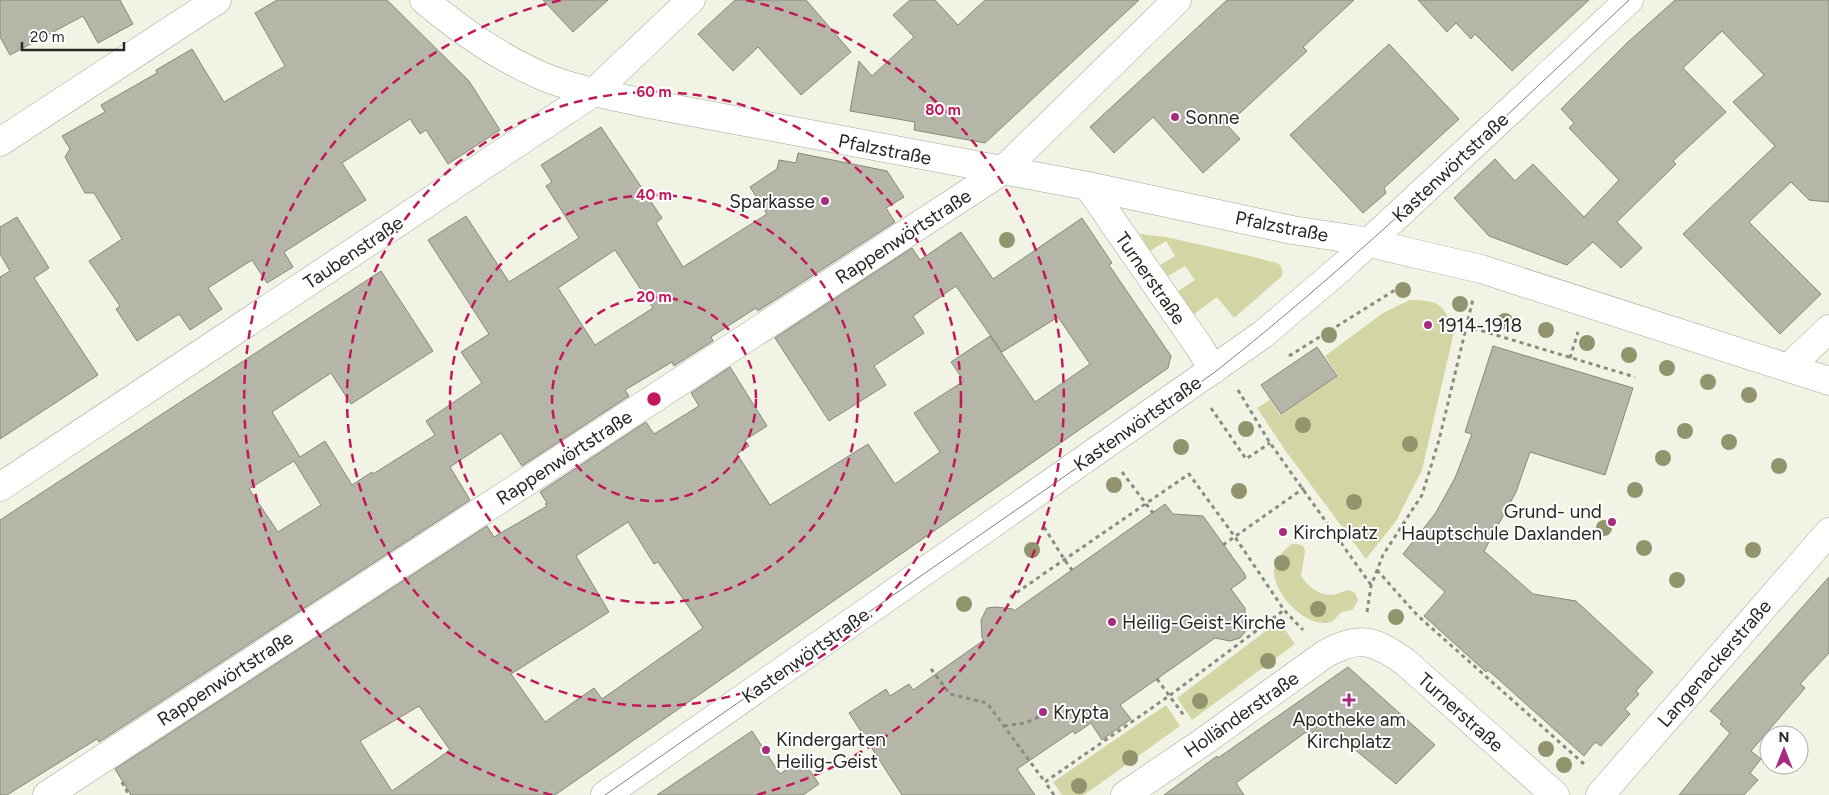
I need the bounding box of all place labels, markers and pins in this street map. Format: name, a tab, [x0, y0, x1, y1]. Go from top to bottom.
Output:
place label: Sonne	[1185, 106, 1239, 129]
marker: Sonne	[1169, 111, 1181, 123]
place label: Sparkasse	[729, 190, 815, 213]
marker: Sparkasse	[819, 195, 831, 207]
place label: 1914-1918	[1438, 314, 1522, 337]
marker: 1914-1918	[1422, 319, 1434, 331]
centre of rings	[645, 390, 663, 408]
place label: Grund- und Hauptschule Daxlanden	[1401, 500, 1602, 545]
marker: Grund- und Hauptschule Daxlanden	[1606, 516, 1618, 528]
place label: Kirchplatz	[1293, 521, 1378, 544]
marker: Kirchplatz	[1277, 526, 1289, 538]
place label: Heilig-Geist-Kirche	[1122, 611, 1286, 634]
marker: Heilig-Geist-Kirche	[1106, 616, 1118, 628]
marker: Apotheke am Kirchplatz	[1343, 694, 1355, 706]
place label: Krypta	[1053, 701, 1109, 724]
marker: Krypta	[1037, 706, 1049, 718]
place label: Apotheke am Kirchplatz	[1292, 708, 1406, 753]
place label: Kindergarten Heilig-Geist	[776, 728, 886, 773]
marker: Kindergarten Heilig-Geist	[760, 744, 772, 756]

